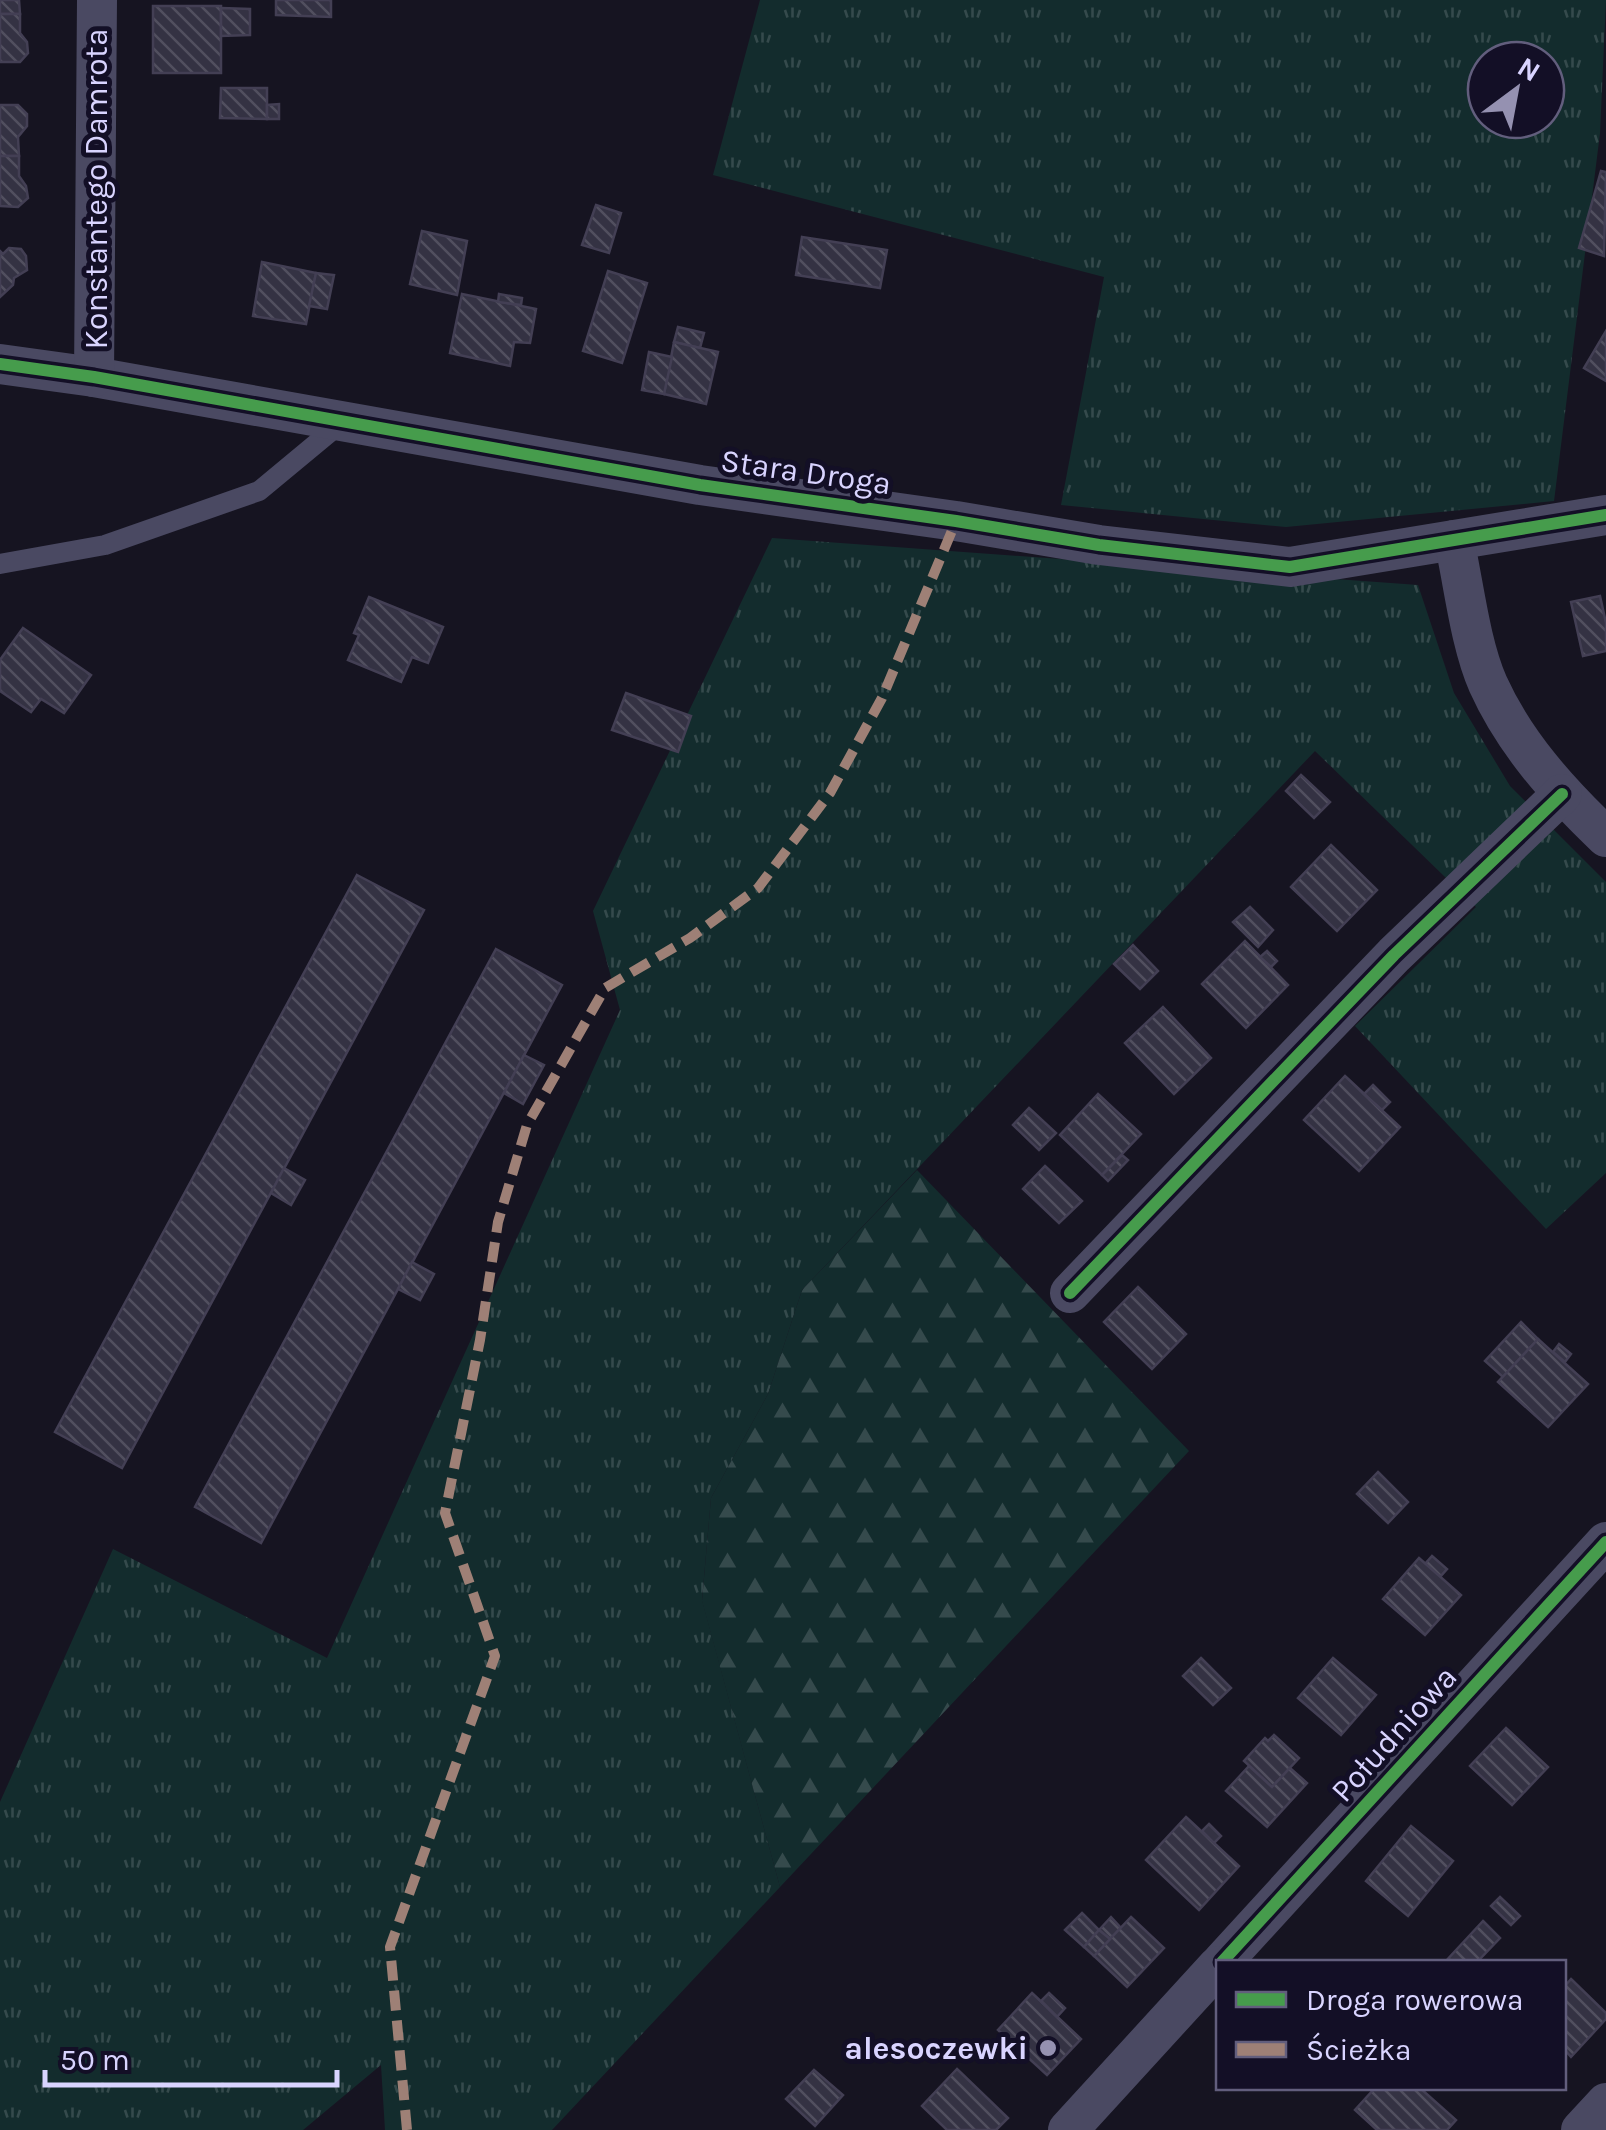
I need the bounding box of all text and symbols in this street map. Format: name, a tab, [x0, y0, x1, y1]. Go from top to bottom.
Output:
street label: Konstantego Damrota	[78, 28, 115, 350]
north arrow	[1466, 40, 1566, 140]
text: N	[1512, 50, 1546, 89]
street label: Stara Droga	[718, 442, 894, 502]
street label: Południowa	[1323, 1659, 1465, 1809]
legend	[1216, 1960, 1566, 2090]
text: Droga rowerowa	[1306, 1982, 1524, 2018]
scale bar	[45, 2025, 338, 2087]
place label: alesoczewki	[844, 2030, 1028, 2067]
text: Ścieżka	[1306, 2032, 1412, 2068]
marker: alesoczewki	[1037, 2037, 1059, 2059]
text: 50 m	[60, 2042, 130, 2078]

